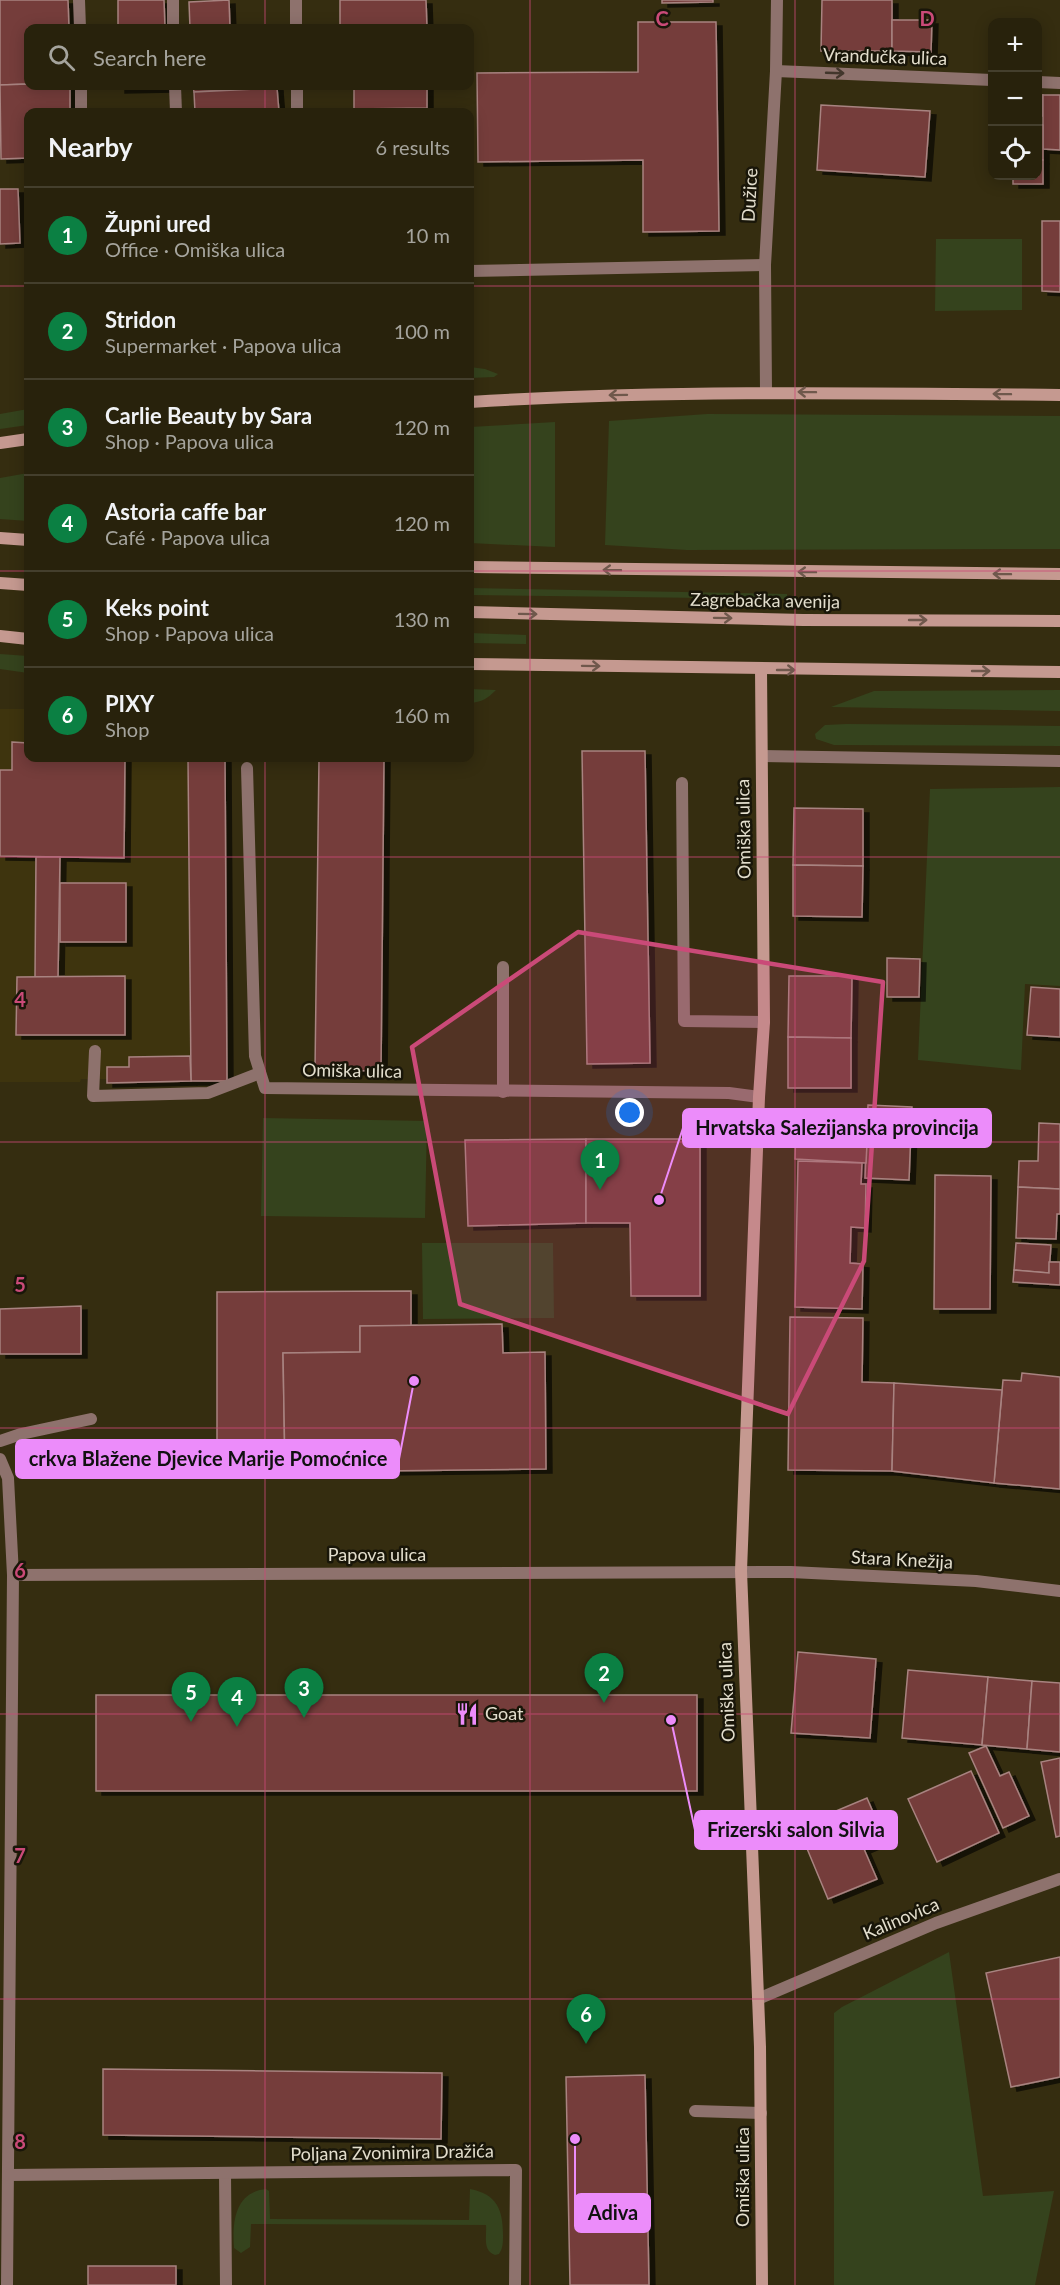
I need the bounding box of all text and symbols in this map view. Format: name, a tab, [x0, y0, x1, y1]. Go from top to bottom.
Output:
text: C	[655, 6, 669, 30]
text: D	[919, 6, 935, 30]
map controls	[988, 18, 1042, 180]
button: +	[988, 18, 1042, 72]
search box	[24, 24, 474, 90]
icon: search	[45, 41, 78, 74]
street label: Vrandučka ulica	[823, 43, 947, 69]
text: Search here	[93, 44, 206, 71]
one-way arrow	[824, 68, 844, 79]
button: −	[988, 72, 1042, 126]
button: locate	[988, 126, 1042, 180]
text: Nearby	[48, 131, 133, 163]
text: 6 results	[375, 135, 450, 159]
street label: Dužice	[737, 167, 761, 222]
text: Župni ured	[105, 210, 211, 237]
text: 1	[62, 223, 73, 247]
text: 10 m	[405, 223, 450, 247]
text: Office · Omiška ulica	[105, 237, 285, 261]
text: Stridon	[105, 306, 176, 333]
text: 2	[62, 319, 73, 343]
text: 100 m	[394, 319, 450, 343]
text: Supermarket · Papova ulica	[105, 333, 341, 357]
one-way arrow	[797, 386, 817, 398]
one-way arrow	[992, 388, 1012, 400]
one-way arrow	[608, 389, 628, 401]
text: Carlie Beauty by Sara	[105, 402, 312, 429]
text: 3	[62, 415, 73, 439]
text: 120 m	[394, 415, 450, 439]
text: Shop · Papova ulica	[105, 429, 274, 453]
text: Astoria caffe bar	[105, 498, 266, 525]
text: 4	[62, 511, 73, 535]
text: 120 m	[394, 511, 450, 535]
text: Café · Papova ulica	[105, 525, 270, 549]
one-way arrow	[602, 564, 622, 576]
one-way arrow	[797, 566, 817, 578]
one-way arrow	[992, 568, 1012, 580]
street label: Zagrebačka avenija	[690, 588, 840, 612]
text: Keks point	[105, 594, 209, 621]
text: 5	[62, 607, 73, 631]
text: 130 m	[394, 607, 450, 631]
one-way arrow	[517, 608, 537, 620]
one-way arrow	[712, 612, 732, 624]
one-way arrow	[907, 615, 927, 626]
text: Shop · Papova ulica	[105, 621, 274, 645]
one-way arrow	[580, 661, 600, 672]
one-way arrow	[775, 664, 795, 676]
one-way arrow	[970, 665, 990, 677]
text: PIXY	[105, 690, 154, 717]
text: 6	[62, 703, 73, 727]
text: 160 m	[394, 703, 450, 727]
text: Shop	[105, 717, 149, 741]
street label: Omiška ulica	[731, 779, 755, 879]
text: 4	[14, 987, 26, 1011]
street label: Omiška ulica	[302, 1058, 402, 1082]
your location	[615, 1098, 644, 1127]
callout: Hrvatska Salezijanska provincija	[683, 1109, 991, 1147]
text: Hrvatska Salezijanska provincija	[695, 1115, 979, 1139]
pin: 1	[580, 1140, 620, 1190]
text: 5	[14, 1272, 26, 1296]
callout: crkva Blažene Djevice Marije Pomoćnice	[16, 1440, 399, 1478]
text: crkva Blažene Djevice Marije Pomoćnice	[29, 1446, 388, 1470]
street label: Papova ulica	[328, 1543, 426, 1565]
street label: Stara Knežija	[851, 1545, 954, 1573]
text: 6	[14, 1558, 26, 1582]
street label: Omiška ulica	[713, 1642, 739, 1742]
pin: 2	[584, 1654, 624, 1703]
pin: 3	[284, 1668, 324, 1718]
pin: 5	[172, 1672, 210, 1722]
pin: 4	[218, 1678, 256, 1727]
restaurant icon: Goat	[454, 1701, 480, 1727]
place label: Goat	[485, 1702, 524, 1724]
callout: Frizerski salon Silvia	[695, 1811, 897, 1849]
text: Frizerski salon Silvia	[707, 1817, 885, 1841]
text: 7	[14, 1843, 26, 1867]
street label: Kalinovica	[859, 1892, 942, 1944]
pin: 6	[566, 1994, 606, 2044]
street label: Omiška ulica	[731, 2127, 753, 2227]
text: 8	[14, 2129, 26, 2153]
street label: Poljana Zvonimira Dražića	[290, 2139, 494, 2165]
callout: Adiva	[575, 2194, 650, 2232]
text: Adiva	[587, 2200, 638, 2224]

